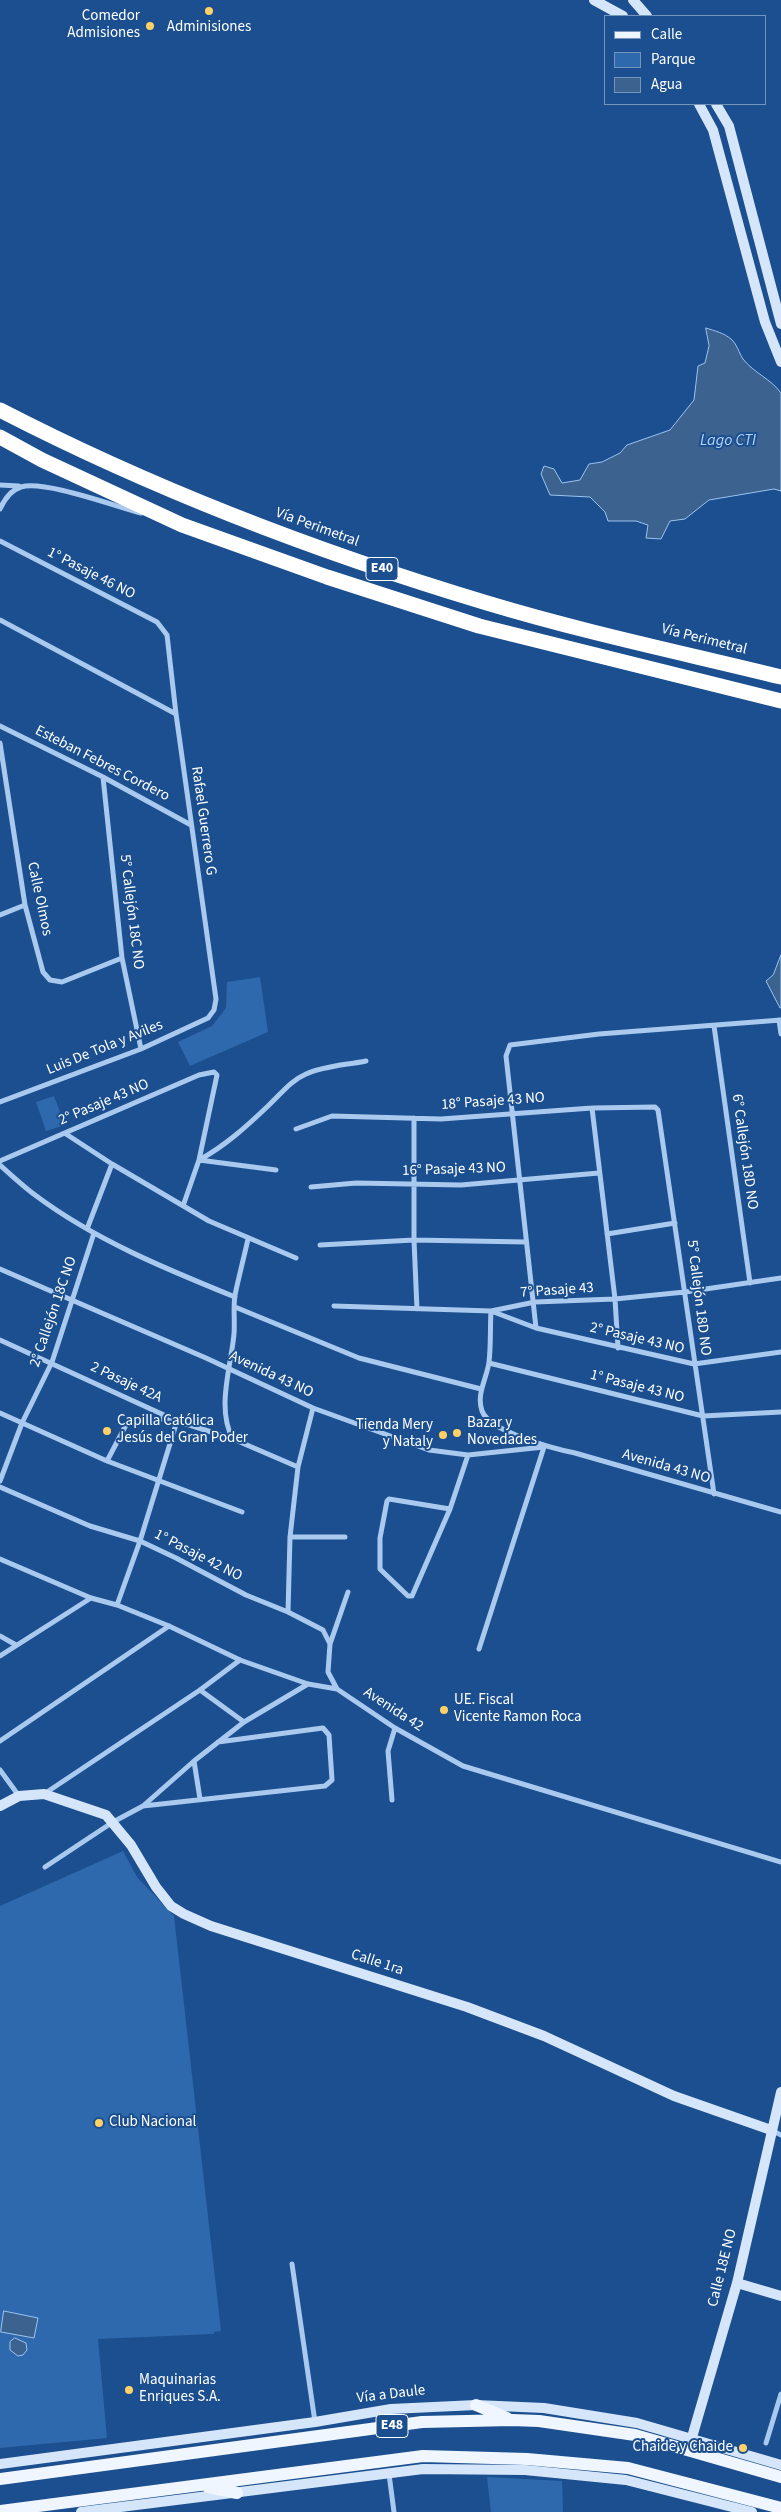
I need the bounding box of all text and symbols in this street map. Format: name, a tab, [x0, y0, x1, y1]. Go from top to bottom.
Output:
marker: Adminisiones	[203, 5, 215, 17]
place label: Comedor Admisiones	[67, 8, 140, 43]
legend	[604, 15, 766, 105]
place label: Adminisiones	[167, 19, 251, 37]
marker: Comedor Admisiones	[144, 20, 156, 32]
text: Calle	[651, 24, 682, 45]
text: Parque	[651, 49, 695, 70]
text: Agua	[651, 74, 682, 95]
water label: Lago CTI	[700, 431, 756, 451]
street label: Vía Perimetral	[273, 505, 361, 551]
street label: 1° Pasaje 46 NO	[44, 544, 138, 604]
road number: E40	[366, 558, 398, 580]
street label: Vía Perimetral	[659, 621, 749, 659]
street label: Esteban Febres Cordero	[32, 722, 172, 806]
street label: Rafael Guerrero G	[186, 765, 220, 877]
street label: 5° Callejón 18C NO	[115, 853, 147, 971]
street label: Calle Olmos	[22, 861, 56, 937]
street label: Luis De Tola y Aviles	[44, 1016, 166, 1080]
street label: 2° Pasaje 43 NO	[56, 1076, 152, 1130]
street label: 18° Pasaje 43 NO	[441, 1089, 545, 1115]
street label: 6° Callejón 18D NO	[727, 1093, 761, 1211]
street label: 16° Pasaje 43 NO	[402, 1159, 506, 1181]
street label: 5° Callejón 18D NO	[682, 1239, 714, 1357]
street label: 2° Callejón 18C NO	[27, 1254, 81, 1370]
street label: 7° Pasaje 43	[520, 1279, 594, 1303]
street label: 2° Pasaje 43 NO	[588, 1319, 686, 1359]
street label: Avenida 43 NO	[226, 1348, 316, 1402]
street label: 2 Pasaje 42A	[87, 1359, 165, 1407]
street label: 1° Pasaje 43 NO	[588, 1367, 686, 1407]
place label: Capilla Católica Jesús del Gran Poder	[117, 1413, 248, 1448]
place label: Bazar y Novedades	[467, 1415, 537, 1450]
place label: Tienda Mery y Nataly	[356, 1417, 433, 1452]
marker: Capilla Católica Jesús del Gran Poder	[101, 1425, 113, 1437]
marker: Bazar y Novedades	[451, 1427, 463, 1439]
marker: Tienda Mery y Nataly	[437, 1429, 449, 1441]
street label: Avenida 43 NO	[620, 1446, 712, 1488]
street label: 1° Pasaje 42 NO	[151, 1526, 245, 1586]
street label: Avenida 42	[360, 1684, 426, 1736]
place label: UE. Fiscal Vicente Ramon Roca	[454, 1692, 581, 1727]
marker: UE. Fiscal Vicente Ramon Roca	[438, 1704, 450, 1716]
street label: Calle 1ra	[349, 1946, 405, 1980]
place label: Club Nacional	[109, 2114, 196, 2132]
marker: Club Nacional	[93, 2117, 105, 2129]
street label: Calle 18E NO	[705, 2227, 741, 2309]
place label: Maquinarias Enriques S.A.	[139, 2372, 221, 2407]
street label: Vía a Daule	[356, 2382, 426, 2408]
marker: Maquinarias Enriques S.A.	[123, 2384, 135, 2396]
road number: E48	[376, 2414, 408, 2438]
place label: Chaide y Chaide	[633, 2439, 733, 2457]
marker: Chaide y Chaide	[737, 2442, 749, 2454]

